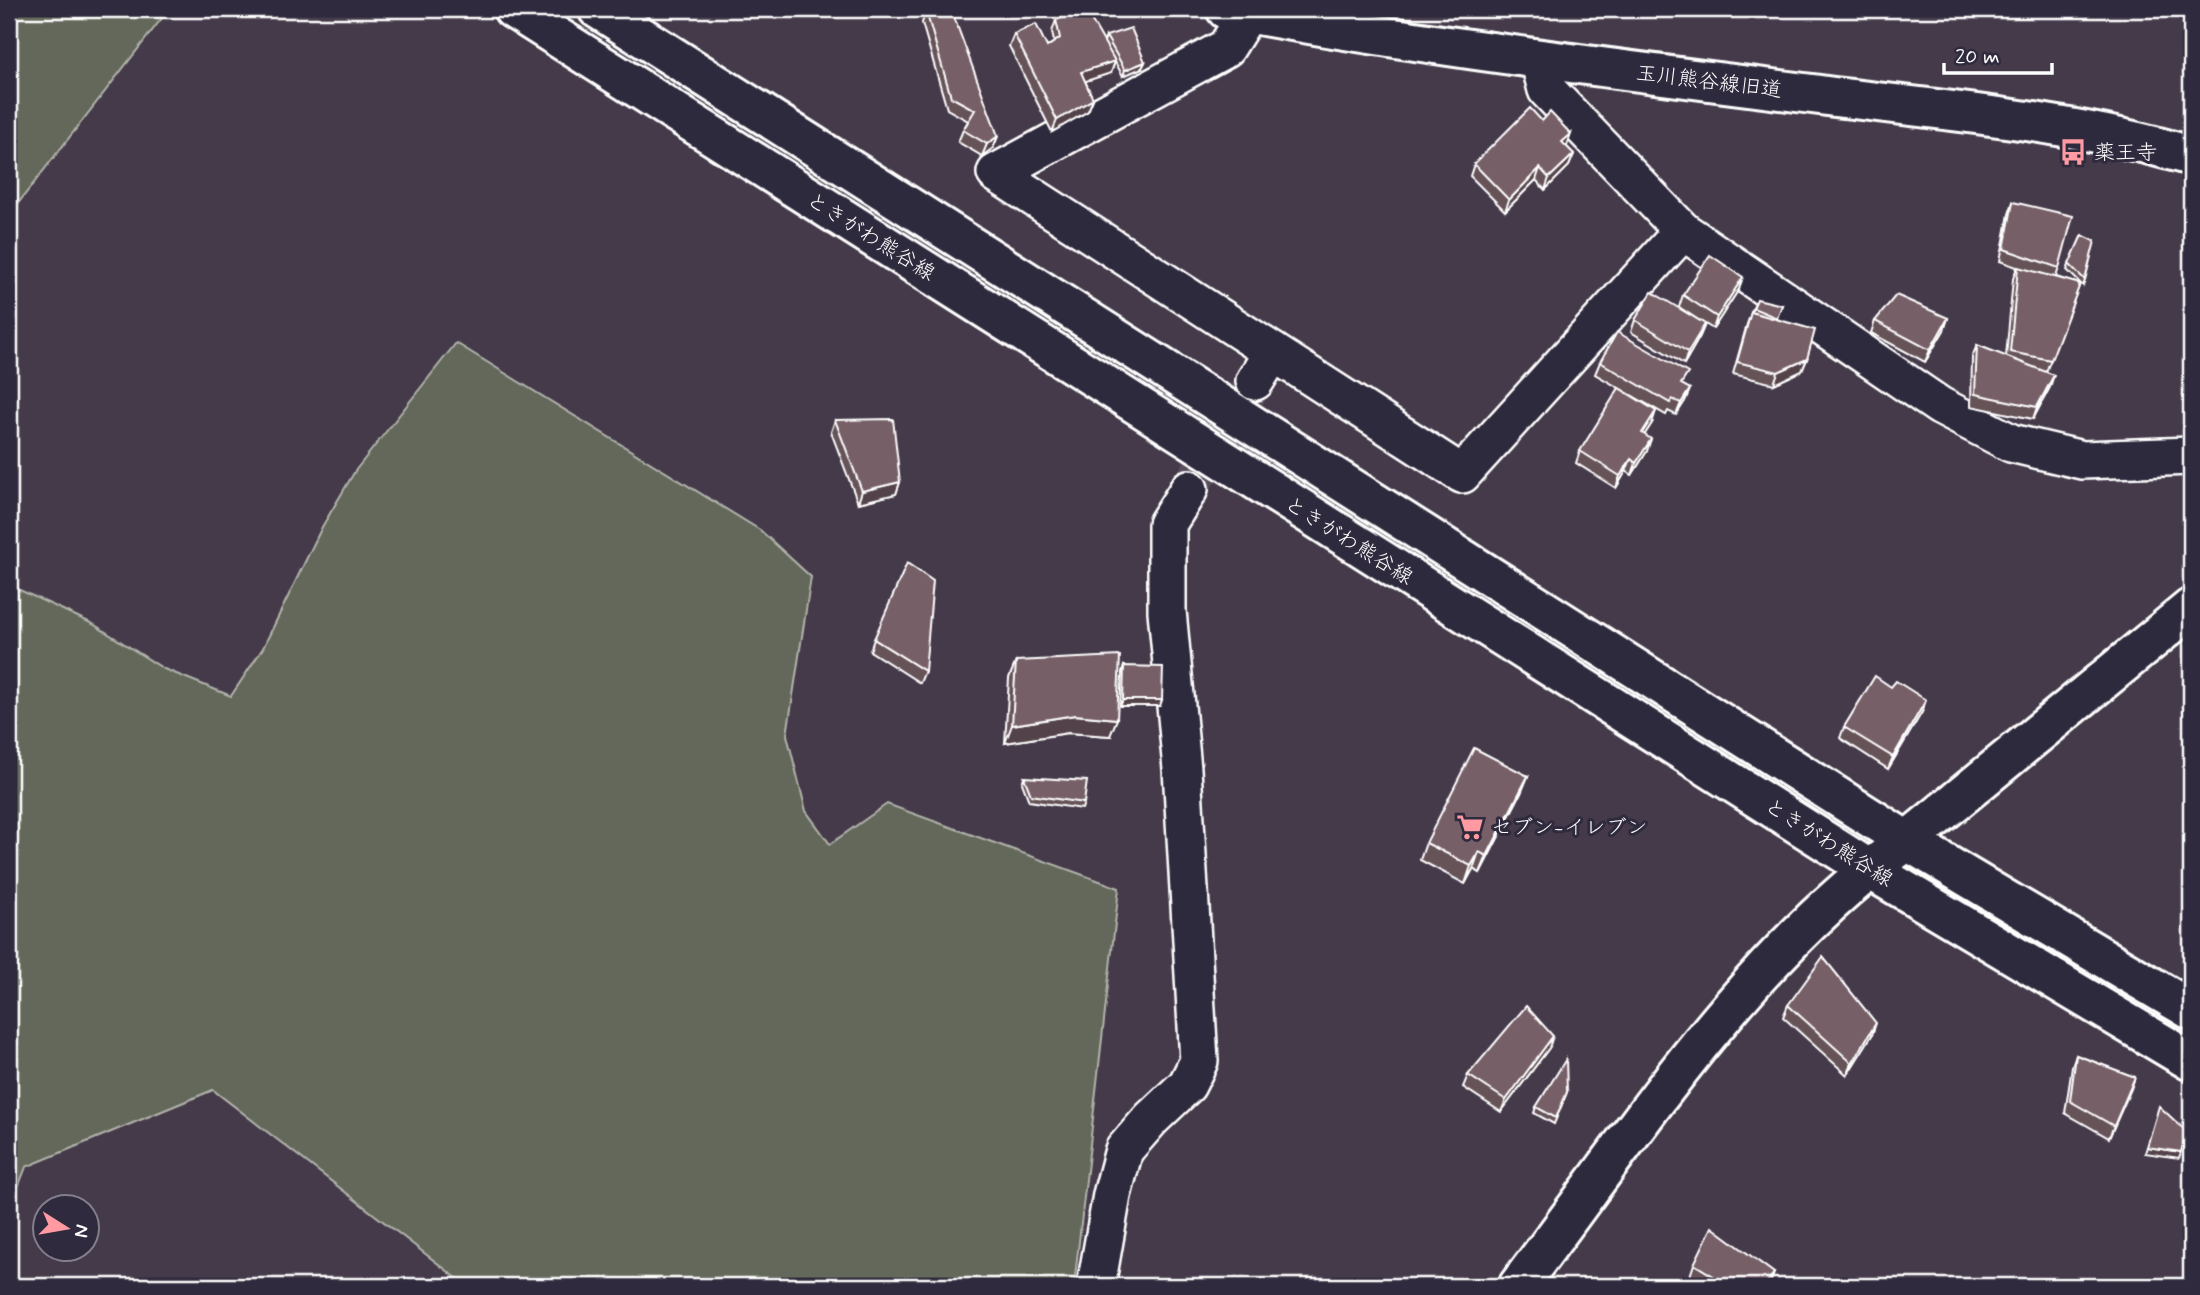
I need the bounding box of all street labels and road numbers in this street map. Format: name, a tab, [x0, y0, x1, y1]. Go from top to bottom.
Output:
street label: 玉川熊谷線旧道	[1634, 59, 1784, 105]
street label: ときがわ熊谷線	[801, 186, 940, 288]
street label: ときがわ熊谷線	[1279, 490, 1418, 592]
street label: ときがわ熊谷線	[1759, 792, 1898, 894]

